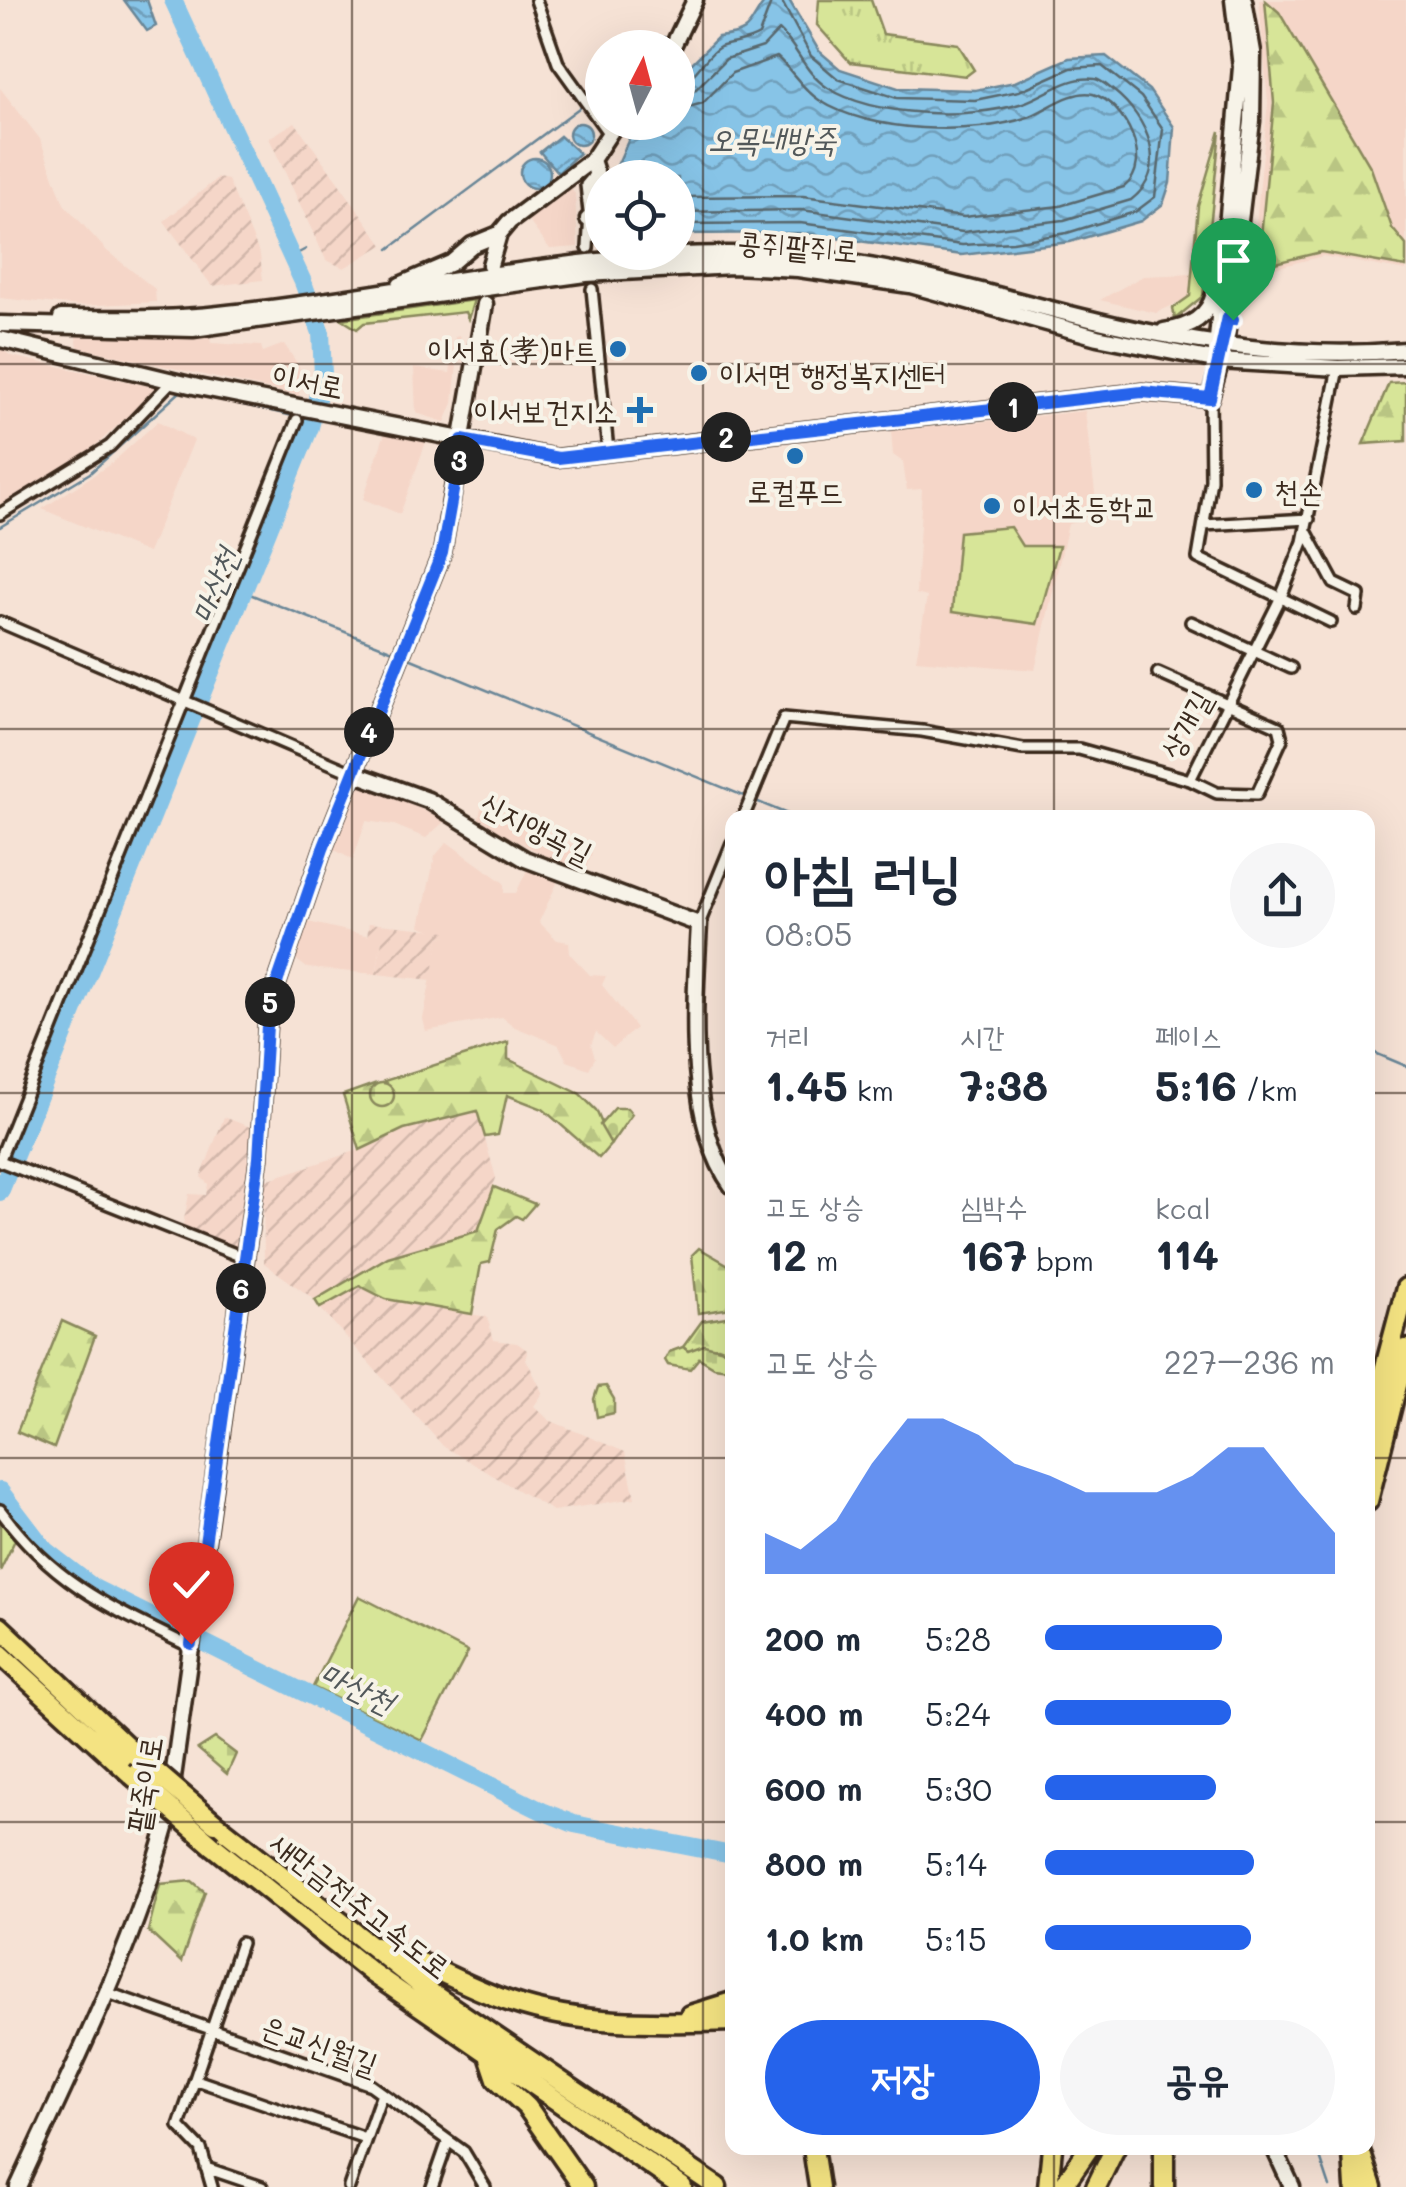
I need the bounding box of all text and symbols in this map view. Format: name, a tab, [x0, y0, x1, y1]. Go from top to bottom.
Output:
north arrow	[585, 30, 695, 140]
map controls	[585, 30, 695, 270]
water label: 오목내방죽	[708, 117, 838, 159]
button: locate	[585, 160, 695, 270]
pin	[1191, 218, 1276, 321]
street label: 콩쥐팥쥐로	[736, 220, 860, 270]
icon: arrive	[1206, 233, 1261, 288]
place label: 이서효(孝)마트	[427, 329, 598, 369]
marker: 이서효(孝)마트	[607, 338, 629, 360]
street label: 이서로	[269, 353, 347, 407]
place label: 이서면 행정복지센터	[719, 353, 946, 393]
marker: 이서면 행정복지센터	[688, 362, 710, 384]
pin: 1	[988, 382, 1038, 432]
text: 1	[1007, 389, 1019, 425]
place label: 이서보건지소	[473, 390, 618, 430]
marker: 이서보건지소	[627, 397, 653, 423]
pin: 2	[701, 412, 751, 462]
text: 2	[718, 419, 734, 455]
pin: 3	[434, 435, 484, 485]
text: 3	[451, 442, 467, 478]
marker: 로컬푸드	[784, 445, 806, 467]
place label: 로컬푸드	[747, 470, 843, 510]
place label: 천손	[1274, 470, 1322, 510]
marker: 천손	[1243, 479, 1265, 501]
place label: 이서초등학교	[1012, 486, 1157, 526]
marker: 이서초등학교	[981, 495, 1003, 517]
water label: 마산천	[179, 538, 248, 629]
street label: 상개길	[1150, 683, 1220, 765]
pin: 4	[344, 707, 394, 757]
text: 4	[360, 714, 378, 750]
street label: 신지앵곡길	[474, 782, 600, 872]
text: 아침 러닝	[765, 838, 962, 910]
button: share	[1230, 843, 1335, 948]
text: 08:05	[765, 912, 852, 954]
pin: 5	[245, 977, 295, 1027]
text: 5	[262, 984, 278, 1020]
text: 거리	[765, 1018, 810, 1054]
text: 시간	[960, 1018, 1005, 1054]
text: 페이스	[1155, 1018, 1223, 1054]
text: 1.45	[765, 1057, 848, 1112]
text: 7:38	[960, 1057, 1048, 1112]
text: 5:16	[1155, 1057, 1237, 1112]
text: km	[848, 1072, 894, 1108]
text: /km	[1237, 1072, 1298, 1108]
text: 고도 상승	[765, 1188, 864, 1224]
text: 심박수	[960, 1188, 1028, 1224]
text: kcal	[1155, 1190, 1211, 1226]
text: 114	[1155, 1226, 1219, 1281]
text: 12	[765, 1227, 807, 1282]
text: 167	[960, 1227, 1027, 1282]
text: m	[807, 1242, 838, 1278]
text: bpm	[1027, 1242, 1094, 1278]
pin: 6	[216, 1263, 266, 1313]
text: 6	[233, 1270, 249, 1306]
text: 고도 상승	[765, 1340, 878, 1382]
text: 227–236 m	[1164, 1340, 1335, 1382]
pin	[149, 1542, 234, 1645]
icon: check	[164, 1557, 219, 1612]
text: 200 m	[765, 1617, 861, 1659]
text: 5:28	[925, 1617, 991, 1659]
water label: 마산천	[314, 1650, 405, 1723]
text: 400 m	[765, 1692, 863, 1734]
text: 5:24	[925, 1692, 990, 1734]
street label: 팥죽이로	[116, 1733, 170, 1835]
text: 600 m	[765, 1767, 862, 1809]
text: 5:30	[925, 1767, 992, 1809]
street label: 새만금전주고속도로	[263, 1821, 459, 1987]
text: 800 m	[765, 1842, 863, 1884]
text: 5:14	[925, 1842, 987, 1884]
text: 1.0 km	[765, 1917, 864, 1959]
text: 5:15	[925, 1917, 987, 1959]
street label: 은교신월길	[256, 2005, 384, 2083]
button: 저장	[765, 2020, 1040, 2135]
button: 공유	[1060, 2020, 1335, 2135]

